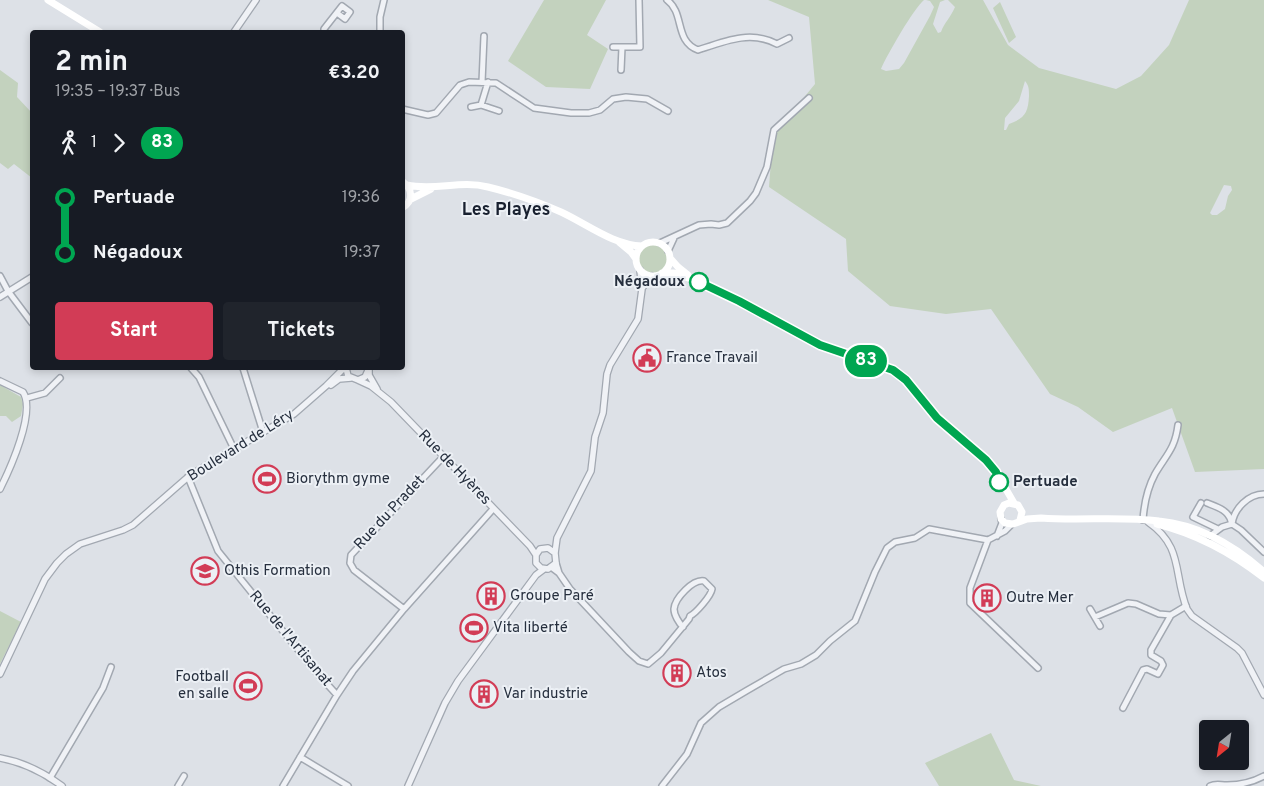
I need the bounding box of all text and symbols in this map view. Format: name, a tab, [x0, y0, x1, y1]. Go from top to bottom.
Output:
text: 2 min	[55, 45, 128, 81]
text: €3.20	[328, 61, 380, 85]
text: 19:35 – 19:37 · Bus	[55, 82, 180, 102]
icon: walk	[55, 129, 83, 157]
icon: forward	[105, 129, 133, 157]
text: 83	[151, 131, 173, 154]
text: 1	[91, 133, 97, 153]
text: Pertuade	[93, 186, 175, 210]
text: 19:36	[342, 188, 380, 208]
district label: Les Playes	[462, 199, 550, 222]
text: Négadoux	[93, 241, 183, 265]
text: 19:37	[343, 243, 380, 263]
marker: Négadoux	[689, 272, 709, 292]
place label: Négadoux	[614, 273, 685, 292]
button: Start	[55, 302, 213, 360]
button: Tickets	[223, 302, 380, 360]
public building icon: France Travail	[632, 343, 662, 373]
line badge: 83	[844, 345, 888, 377]
place label: France Travail	[666, 349, 758, 368]
text: 83	[855, 349, 877, 372]
street label: Boulevard de Léry	[184, 406, 298, 486]
street label: Rue de Hyères	[414, 427, 494, 509]
sports icon: Biorythm gyme	[252, 464, 282, 494]
place label: Biorythm gyme	[286, 470, 390, 489]
street label: Rue du Pradet	[351, 472, 429, 554]
marker: Pertuade	[989, 472, 1009, 492]
place label: Pertuade	[1013, 473, 1078, 492]
school or university icon: Othis Formation	[190, 556, 220, 586]
place label: Othis Formation	[224, 562, 331, 581]
building icon: Groupe Paré	[476, 581, 506, 611]
building icon: Outre Mer	[972, 583, 1002, 613]
street label: Rue de l'Artisanat	[244, 587, 336, 691]
place label: Groupe Paré	[510, 587, 594, 606]
place label: Outre Mer	[1006, 589, 1074, 608]
sports icon: Vita liberté	[459, 613, 489, 643]
place label: Vita liberté	[493, 619, 568, 638]
building icon: Atos	[662, 658, 692, 688]
place label: Atos	[696, 664, 727, 683]
place label: Football en salle	[175, 668, 229, 704]
sports icon: Football en salle	[233, 671, 263, 701]
building icon: Var industrie	[469, 679, 499, 709]
place label: Var industrie	[503, 685, 588, 704]
north arrow	[1199, 720, 1249, 770]
map controls	[1199, 720, 1249, 770]

